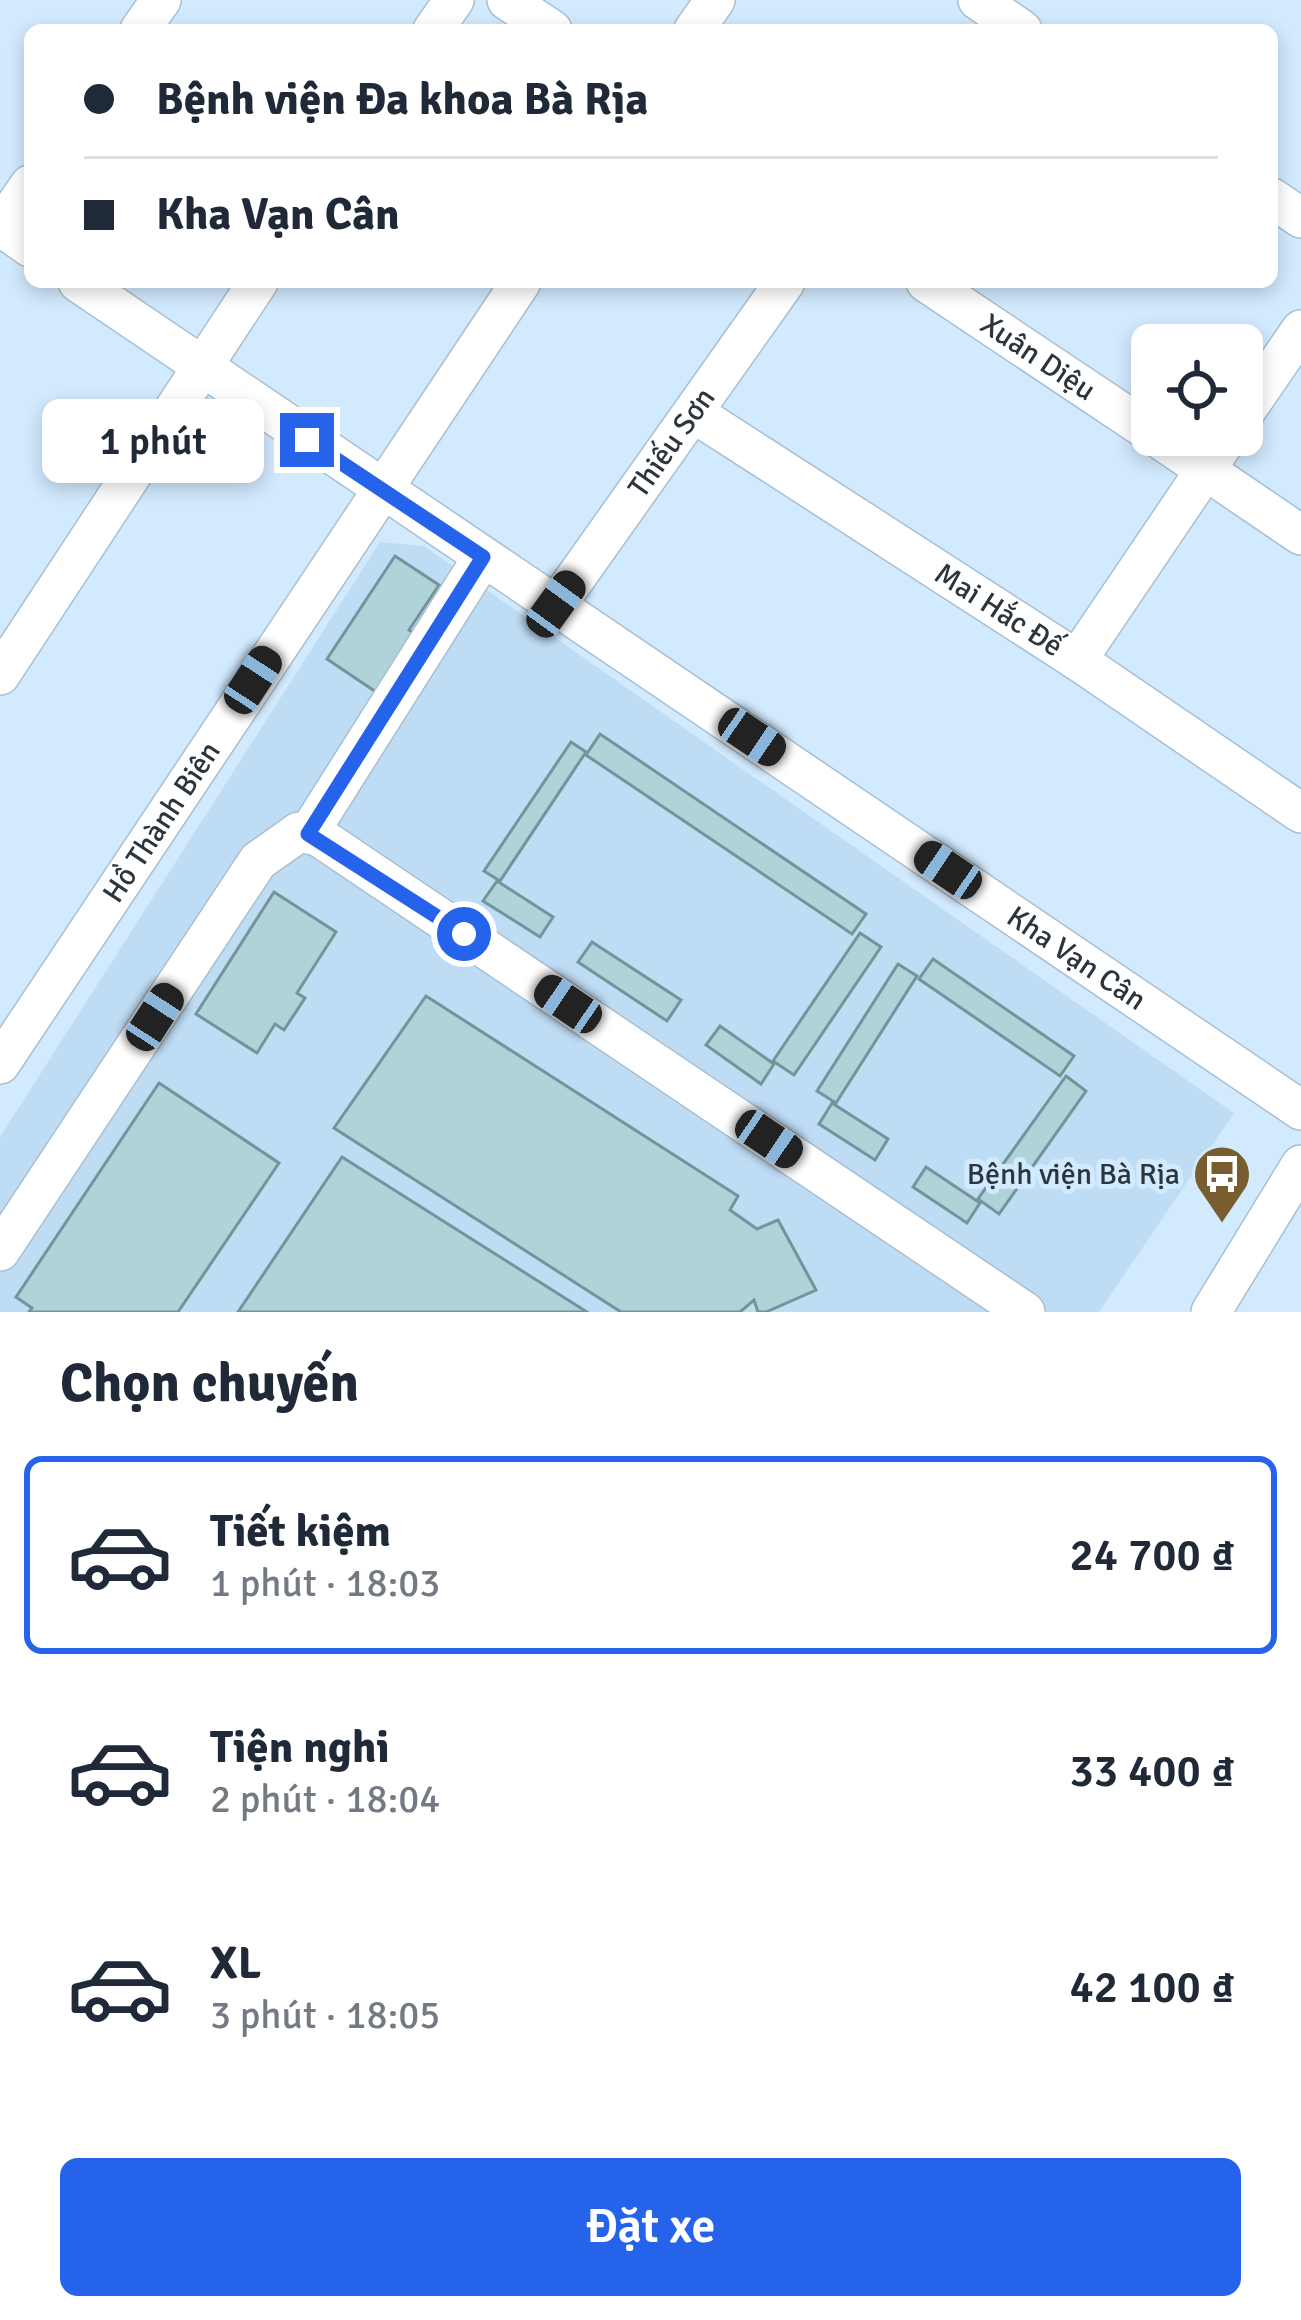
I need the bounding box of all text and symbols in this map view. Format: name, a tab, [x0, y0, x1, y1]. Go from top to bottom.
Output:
text: Bệnh viện Đa khoa Bà Rịa	[156, 72, 648, 127]
text: Kha Vạn Cân	[156, 187, 400, 242]
street label: Xuân Diệu	[974, 305, 1103, 409]
map controls	[1131, 324, 1263, 456]
button: locate	[1131, 324, 1263, 456]
street label: Thiếu Sơn	[620, 380, 723, 505]
callout: 1 phút	[43, 398, 265, 482]
route end	[280, 413, 334, 467]
text: 1 phút	[99, 417, 207, 465]
street label: Mai Hắc Đế	[928, 555, 1071, 665]
car	[520, 564, 592, 644]
car	[218, 640, 288, 720]
car	[712, 702, 792, 772]
street label: Hồ Thành Biên	[94, 734, 228, 909]
car	[908, 835, 988, 905]
street label: Kha Vạn Cân	[1000, 898, 1153, 1018]
route start	[437, 907, 491, 961]
car	[528, 969, 608, 1039]
car	[120, 977, 190, 1057]
car	[729, 1104, 809, 1174]
bus stop icon: Bệnh viện Bà Rịa	[1191, 1143, 1253, 1225]
place label: Bệnh viện Bà Rịa	[967, 1156, 1180, 1193]
text: Chọn chuyến	[60, 1350, 359, 1417]
icon: car	[66, 1501, 174, 1609]
text: Tiết kiệm	[210, 1504, 391, 1559]
text: 24 700 ₫	[1069, 1528, 1235, 1583]
text: 1 phút · 18:03	[210, 1559, 440, 1607]
icon: car	[66, 1717, 174, 1825]
text: Tiện nghi	[210, 1720, 390, 1775]
text: 33 400 ₫	[1069, 1744, 1235, 1799]
text: 2 phút · 18:04	[210, 1775, 440, 1823]
icon: car	[66, 1933, 174, 2041]
text: XL	[210, 1936, 261, 1991]
text: 42 100 ₫	[1069, 1960, 1235, 2015]
text: 3 phút · 18:05	[210, 1991, 440, 2039]
button: Đặt xe	[60, 2158, 1241, 2296]

